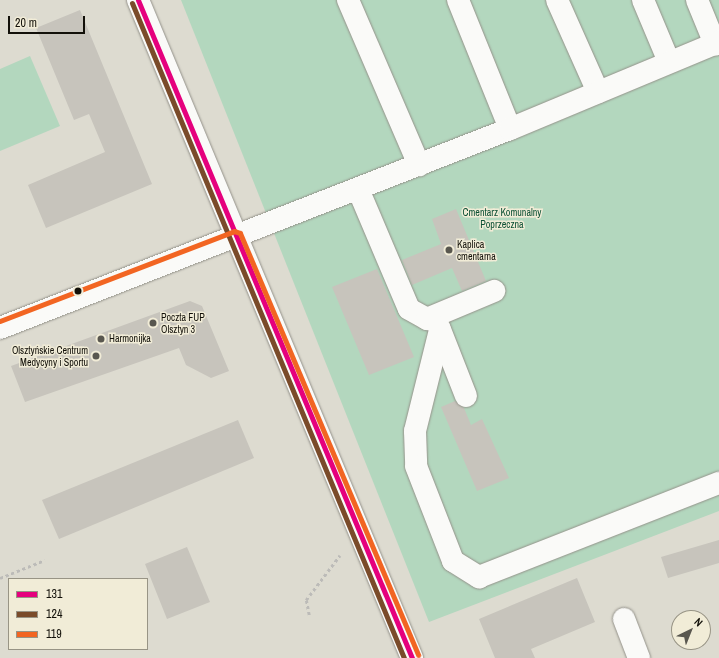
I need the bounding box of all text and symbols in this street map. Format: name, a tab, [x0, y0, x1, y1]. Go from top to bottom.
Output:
scale bar	[10, 8, 87, 34]
text: 20 m	[15, 15, 37, 31]
park label: Cmentarz Komunalny Poprzeczna	[463, 206, 541, 230]
place label: Kaplica cmentarna	[457, 238, 496, 262]
marker: Kaplica cmentarna	[444, 245, 454, 255]
unlabelled marker	[73, 286, 83, 296]
place label: Poczta FUP Olsztyn 3	[161, 311, 205, 334]
marker: Poczta FUP Olsztyn 3	[148, 318, 158, 328]
place label: Harmonijka	[109, 333, 151, 345]
marker: Harmonijka	[96, 334, 106, 344]
place label: Olsztyńskie Centrum Medycyny i Sportu	[12, 344, 88, 368]
marker: Olsztyńskie Centrum Medycyny i Sportu	[91, 351, 101, 361]
legend	[8, 578, 148, 650]
text: 131	[46, 586, 62, 602]
text: 124	[46, 606, 62, 622]
north arrow	[671, 610, 711, 650]
text: N	[691, 615, 706, 629]
text: 119	[46, 626, 62, 642]

